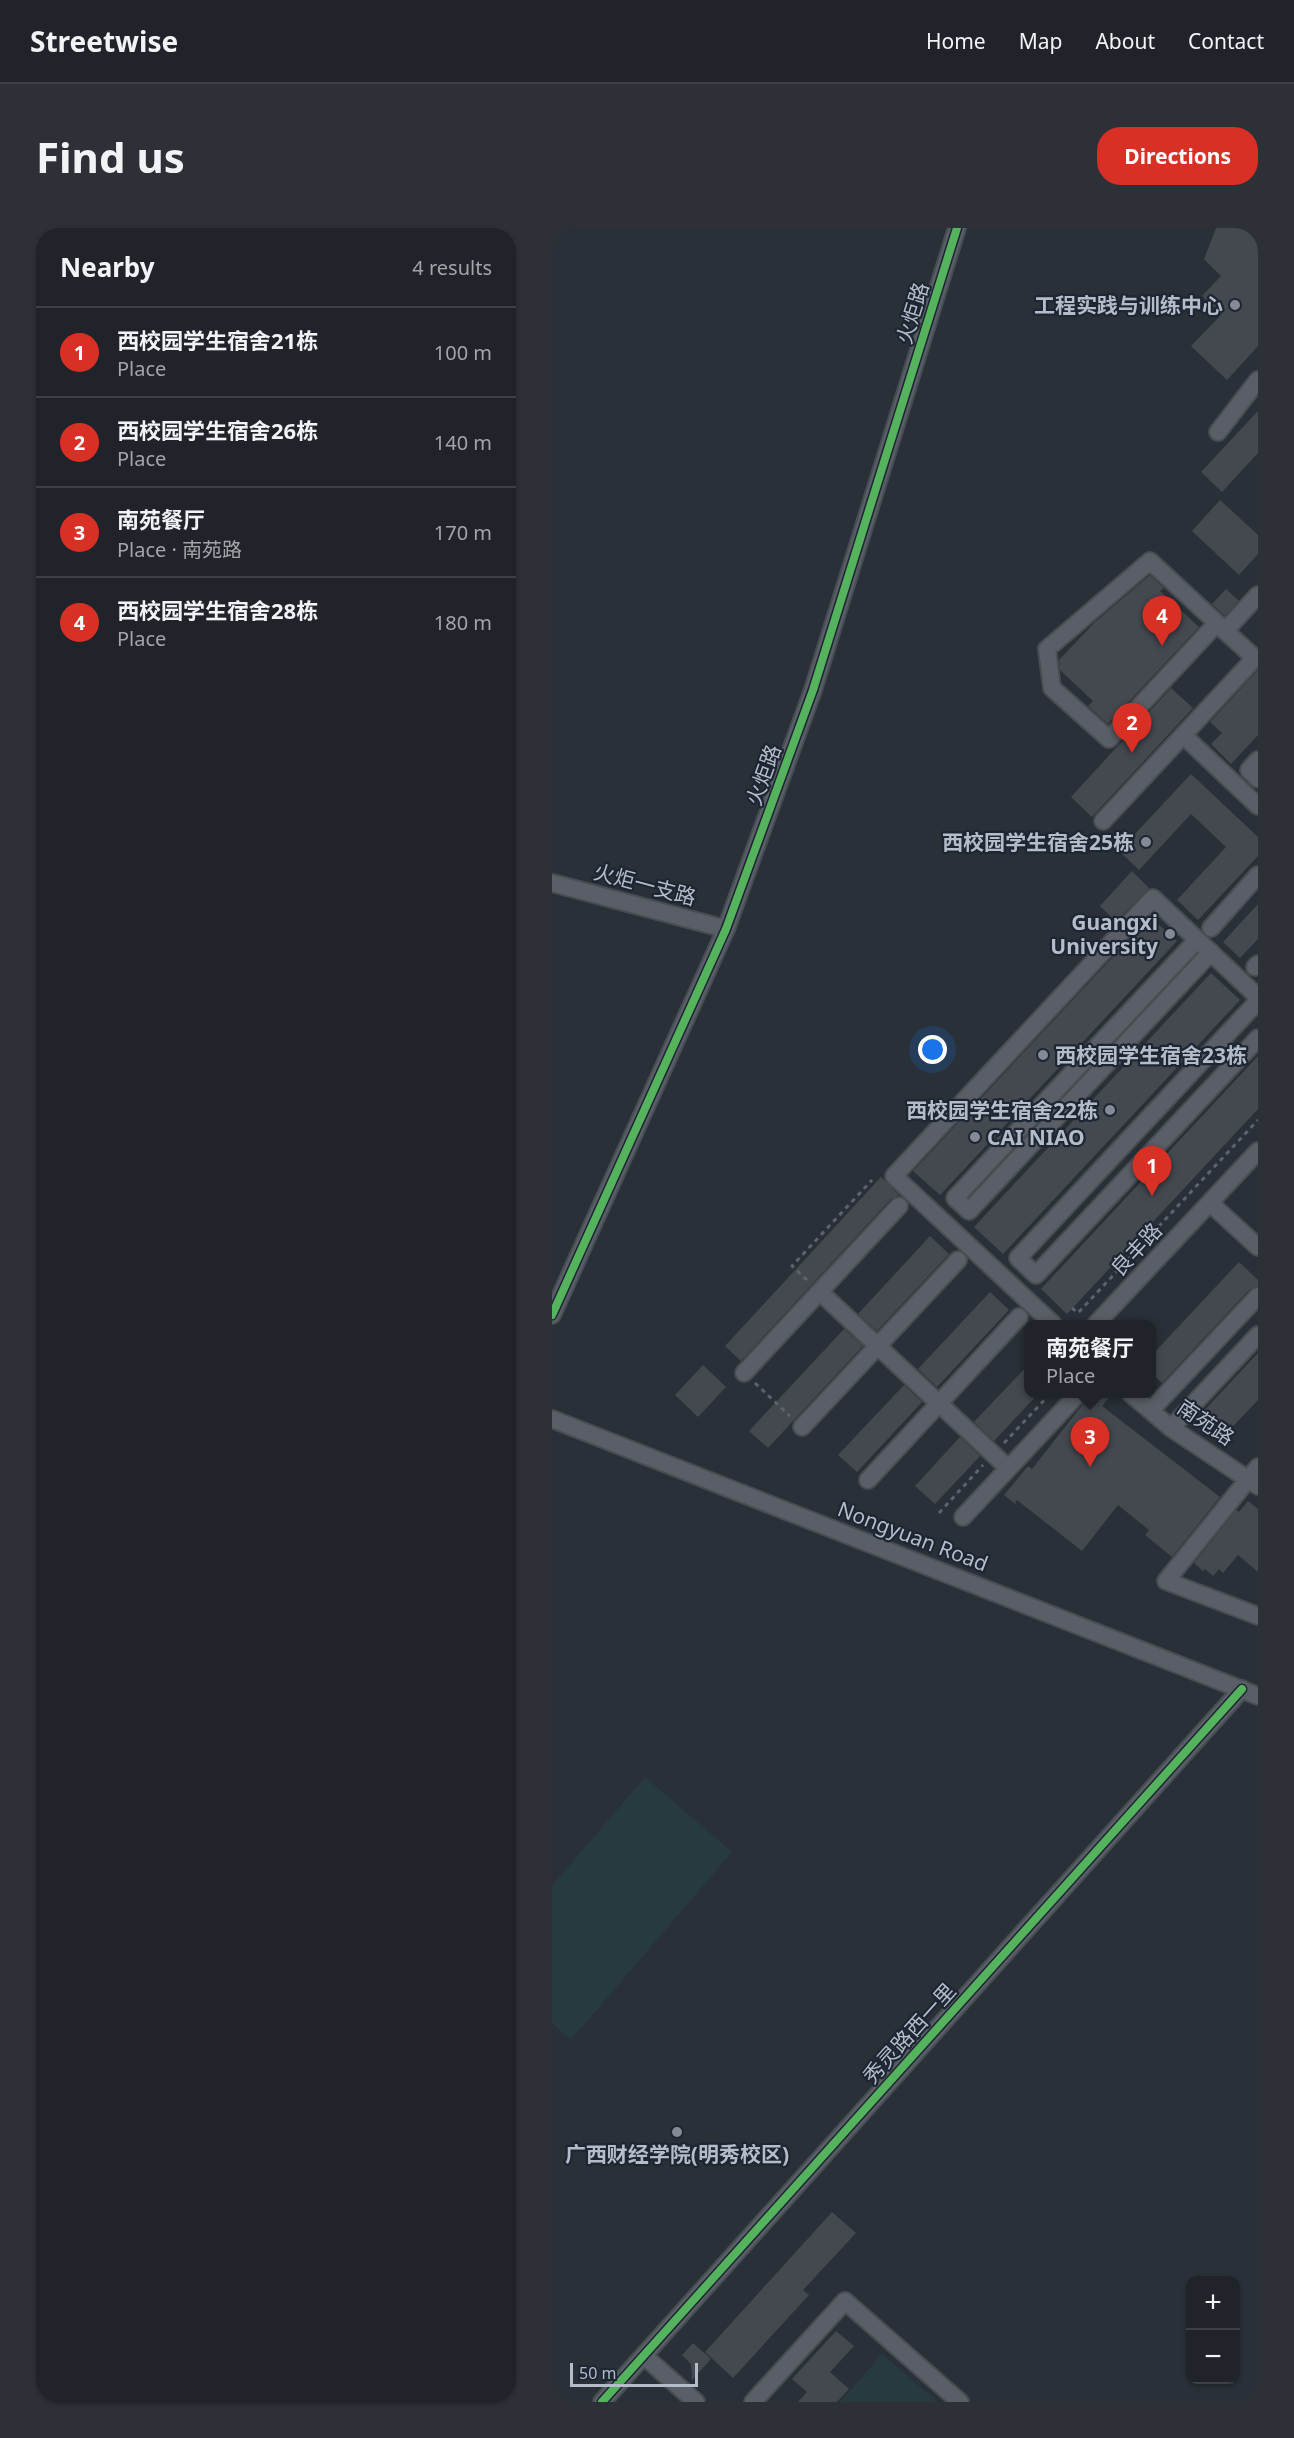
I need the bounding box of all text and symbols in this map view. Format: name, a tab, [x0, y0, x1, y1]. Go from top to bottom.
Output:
text: Streetwise	[30, 22, 178, 60]
text: Home	[926, 27, 986, 55]
text: Map	[1019, 27, 1062, 55]
text: About	[1095, 27, 1155, 55]
text: Contact	[1188, 27, 1264, 55]
button: Directions	[1097, 127, 1258, 185]
text: Find us	[36, 128, 185, 185]
text: Nearby	[60, 249, 155, 285]
text: 4 results	[412, 254, 492, 281]
street label: 火炬路	[889, 279, 935, 347]
place label: 工程实践与训练中心	[1034, 291, 1223, 319]
marker: 工程实践与训练中心	[1228, 298, 1242, 312]
text: 西校园学生宿舍21栋	[117, 325, 318, 355]
text: 1	[74, 339, 85, 366]
text: 100 m	[434, 339, 492, 366]
text: Place	[117, 355, 166, 382]
text: 西校园学生宿舍26栋	[117, 415, 318, 445]
text: 2	[74, 429, 85, 456]
text: 140 m	[434, 429, 492, 456]
text: Place	[117, 445, 166, 472]
text: 南苑餐厅	[117, 504, 205, 534]
text: 3	[74, 519, 85, 546]
text: 170 m	[434, 519, 492, 546]
text: Place · 南苑路	[117, 536, 242, 563]
text: 西校园学生宿舍28栋	[117, 595, 318, 625]
pin: 4	[1142, 596, 1182, 646]
text: 4	[74, 609, 85, 636]
text: 180 m	[434, 609, 492, 636]
text: Place	[117, 625, 166, 652]
pin: 2	[1112, 704, 1152, 753]
street label: 火炬路	[739, 741, 787, 809]
place label: 西校园学生宿舍25栋	[942, 828, 1134, 856]
marker: 西校园学生宿舍25栋	[1139, 835, 1153, 849]
street label: 火炬一支路	[591, 857, 699, 911]
place label: Guangxi University	[1050, 908, 1158, 960]
marker: Guangxi University	[1163, 927, 1177, 941]
your location	[918, 1035, 947, 1064]
place label: 西校园学生宿舍23栋	[1055, 1041, 1247, 1069]
marker: 西校园学生宿舍23栋	[1036, 1048, 1050, 1062]
place label: 西校园学生宿舍22栋	[906, 1096, 1098, 1124]
marker: 西校园学生宿舍22栋	[1103, 1103, 1117, 1117]
place label: CAI NIAO	[987, 1123, 1085, 1151]
marker: CAI NIAO	[968, 1130, 982, 1144]
pin: 1	[1132, 1146, 1172, 1196]
street label: 良丰路	[1104, 1216, 1168, 1282]
popup	[1024, 1320, 1156, 1398]
text: 南苑餐厅	[1046, 1332, 1134, 1362]
text: Place	[1046, 1362, 1095, 1389]
street label: 南苑路	[1172, 1393, 1240, 1451]
pin: 3	[1070, 1418, 1110, 1467]
street label: Nongyuan Road	[834, 1494, 992, 1578]
street label: 秀灵路西一里	[856, 1977, 962, 2089]
marker: 广西财经学院(明秀校区)	[670, 2125, 684, 2139]
place label: 广西财经学院(明秀校区)	[565, 2140, 789, 2168]
map controls	[1186, 2276, 1240, 2384]
button: +	[1186, 2276, 1240, 2330]
button: −	[1186, 2330, 1240, 2384]
scale bar	[570, 2360, 698, 2388]
text: 50 m	[579, 2362, 616, 2384]

